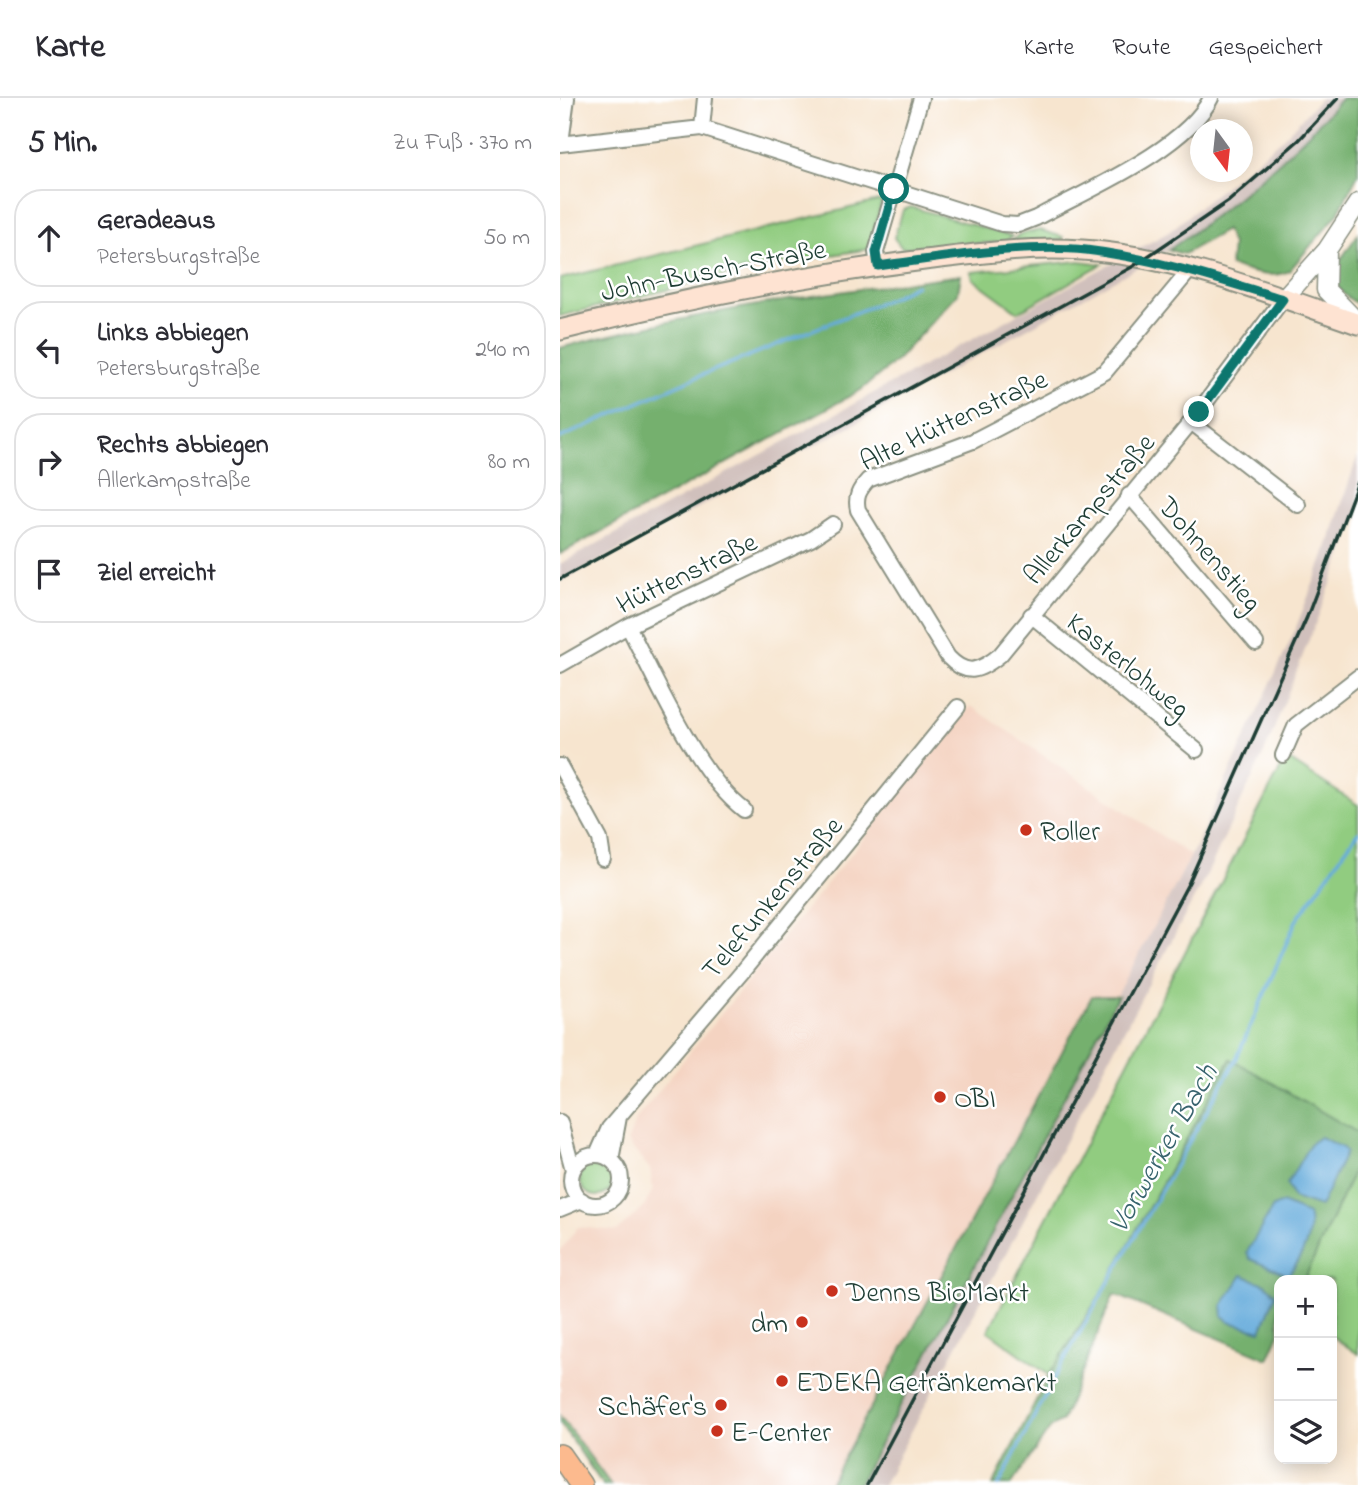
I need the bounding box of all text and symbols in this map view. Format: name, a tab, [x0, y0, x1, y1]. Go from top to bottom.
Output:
text: Karte	[35, 24, 105, 72]
text: Karte	[1023, 31, 1074, 66]
text: Route	[1112, 31, 1171, 66]
text: Gespeichert	[1209, 31, 1323, 66]
north arrow	[1190, 119, 1253, 182]
text: 5 Min.	[28, 122, 97, 166]
text: Zu Fuß · 370 m	[393, 127, 532, 160]
route start	[878, 173, 909, 204]
text: Geradeaus	[97, 203, 215, 241]
icon: ahead	[30, 219, 68, 257]
text: 50 m	[483, 222, 530, 255]
street label: John-Busch-Straße	[598, 230, 830, 314]
text: Petersburgstraße	[97, 241, 260, 274]
text: Links abbiegen	[97, 315, 248, 353]
icon: left	[30, 331, 68, 369]
text: 240 m	[476, 334, 530, 367]
text: Petersburgstraße	[97, 353, 260, 386]
street label: Alte Hüttenstraße	[854, 361, 1056, 484]
route end	[1183, 396, 1214, 427]
street label: Allerkampstraße	[1015, 425, 1167, 595]
text: Rechts abbiegen	[97, 427, 269, 465]
icon: right	[30, 443, 68, 481]
text: 80 m	[488, 446, 530, 479]
text: Allerkampstraße	[97, 465, 251, 498]
street label: Dohnenstieg	[1146, 488, 1270, 622]
street label: Hüttenstraße	[610, 523, 765, 627]
icon: arrive	[30, 555, 68, 593]
text: Ziel erreicht	[97, 555, 216, 593]
street label: Kasterlohweg	[1056, 604, 1198, 729]
street label: Telefunkenstraße	[693, 808, 855, 990]
place label: Roller	[1040, 813, 1100, 854]
marker: Roller	[1018, 822, 1034, 838]
water label: Vorwerker Bach	[1098, 1056, 1231, 1242]
place label: OBI	[954, 1080, 996, 1121]
marker: OBI	[932, 1089, 948, 1105]
place label: Denns BioMarkt	[845, 1274, 1029, 1315]
map controls	[1274, 1275, 1337, 1464]
button: +	[1274, 1275, 1337, 1338]
marker: Denns BioMarkt	[824, 1283, 840, 1299]
place label: dm	[751, 1305, 788, 1346]
marker: dm	[794, 1314, 810, 1330]
button: −	[1274, 1338, 1337, 1401]
place label: EDEKA Getränkemarkt	[796, 1364, 1057, 1405]
marker: EDEKA Getränkemarkt	[774, 1373, 790, 1389]
place label: Schäfer's	[598, 1388, 707, 1429]
marker: Schäfer's	[713, 1397, 729, 1413]
button: layers	[1274, 1401, 1337, 1464]
place label: E-Center	[731, 1414, 831, 1455]
marker: E-Center	[709, 1423, 725, 1439]

